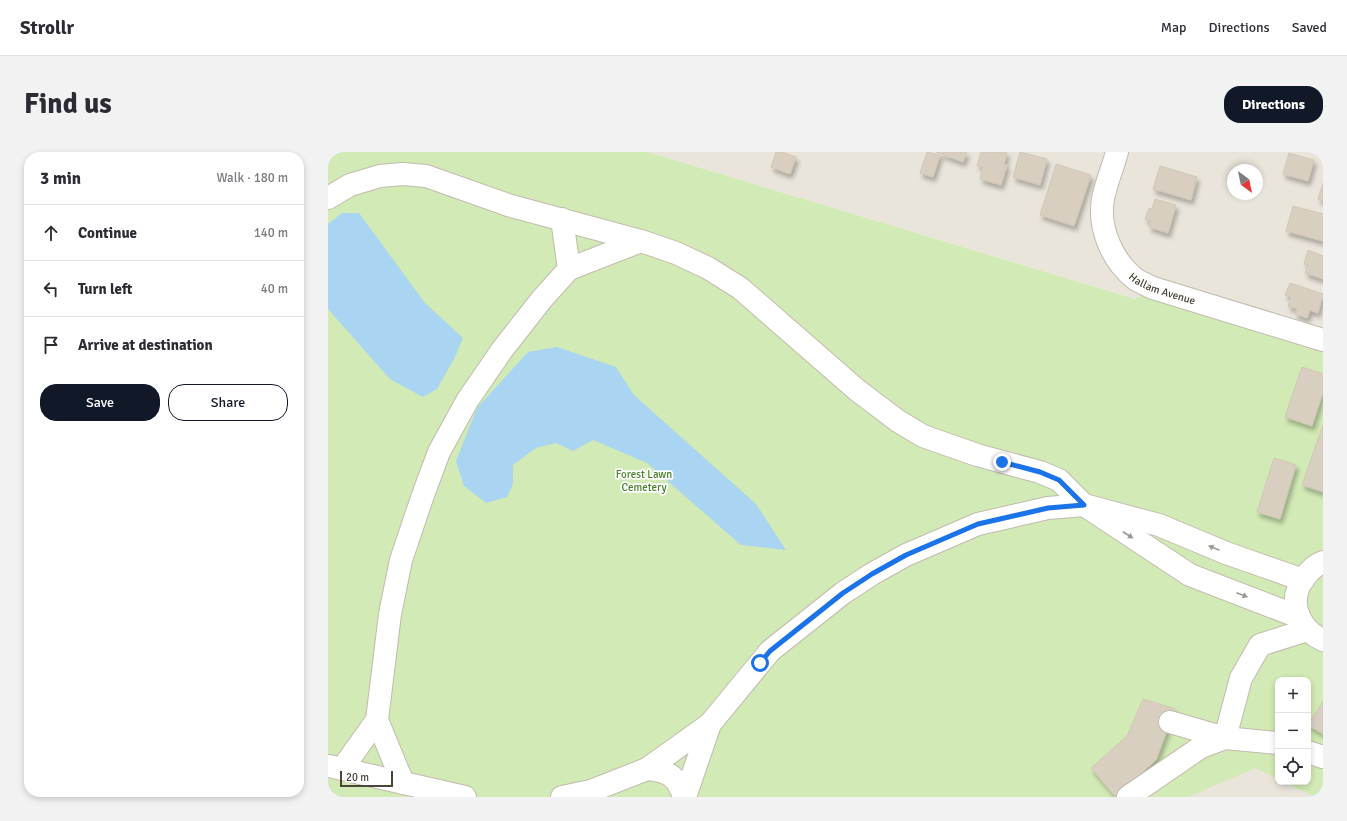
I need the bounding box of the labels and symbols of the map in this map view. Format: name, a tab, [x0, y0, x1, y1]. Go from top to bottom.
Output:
north arrow	[1227, 164, 1263, 200]
street label: Hallam Avenue	[1126, 270, 1197, 308]
route end	[993, 453, 1011, 471]
park label: Forest Lawn Cemetery	[616, 468, 672, 494]
one-way arrow	[1122, 531, 1134, 538]
one-way arrow	[1208, 545, 1219, 551]
one-way arrow	[1237, 593, 1249, 599]
route start	[751, 654, 769, 672]
scale bar	[340, 769, 393, 788]

